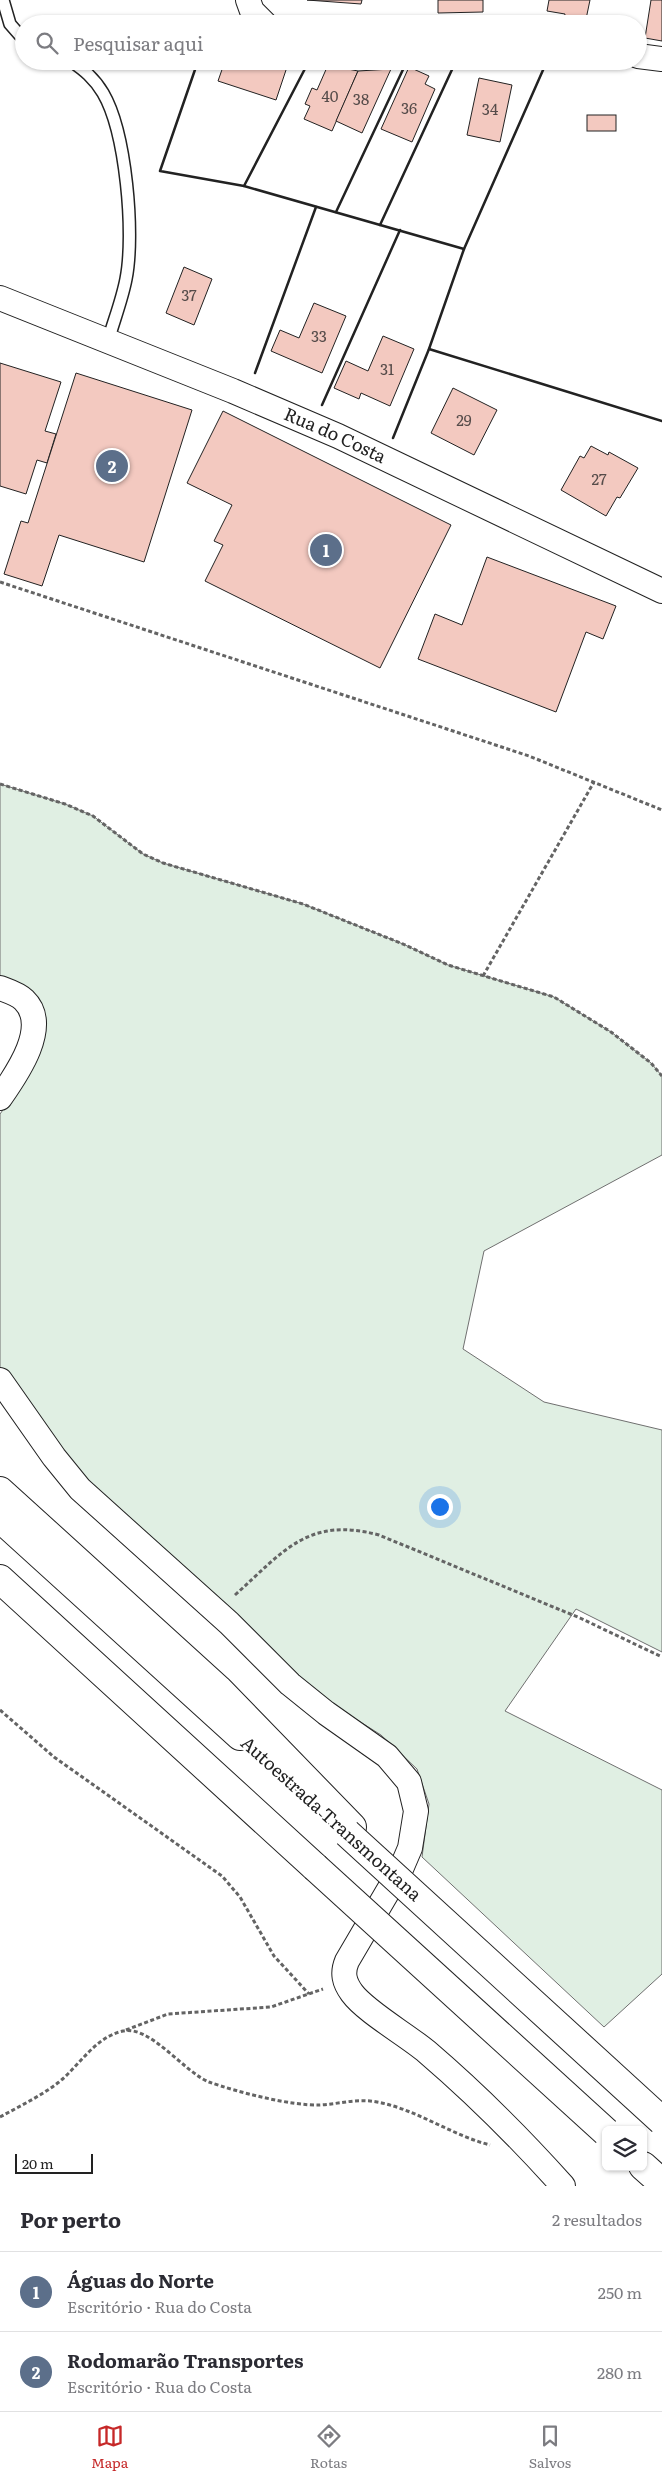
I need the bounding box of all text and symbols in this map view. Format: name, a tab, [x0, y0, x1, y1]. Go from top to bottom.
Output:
search box	[15, 15, 647, 70]
icon: search	[33, 29, 61, 57]
text: Pesquisar aqui	[73, 29, 203, 57]
house number: 40	[322, 84, 339, 107]
house number: 38	[353, 87, 369, 110]
house number: 36	[401, 96, 417, 119]
house number: 34	[482, 97, 498, 120]
house number: 37	[181, 283, 197, 306]
house number: 33	[311, 324, 327, 347]
house number: 31	[380, 357, 394, 380]
street label: Rua do Costa	[280, 399, 391, 469]
house number: 29	[456, 408, 472, 431]
pin: 2	[96, 447, 128, 485]
house number: 27	[591, 467, 607, 490]
pin: 1	[310, 531, 342, 569]
your location	[427, 1494, 453, 1520]
street label: Autoestrada Transmontana	[235, 1729, 429, 1907]
map controls	[602, 2126, 647, 2171]
button: layers	[602, 2126, 647, 2171]
scale bar	[15, 2151, 92, 2174]
text: 20 m	[22, 2153, 54, 2173]
text: Por perto	[20, 2203, 121, 2234]
text: 2 resultados	[552, 2207, 642, 2231]
text: Águas do Norte	[67, 2266, 214, 2294]
text: 1	[33, 2280, 39, 2304]
text: 250 m	[598, 2280, 642, 2304]
text: Escritório · Rua do Costa	[67, 2294, 252, 2318]
text: Rodomarão Transportes	[67, 2346, 303, 2374]
text: 2	[32, 2360, 40, 2384]
text: 280 m	[597, 2360, 642, 2384]
text: Escritório · Rua do Costa	[67, 2374, 252, 2398]
tab: Mapa	[91, 2422, 128, 2472]
tab: Rotas	[310, 2422, 347, 2472]
tab: Salvos	[529, 2422, 571, 2472]

